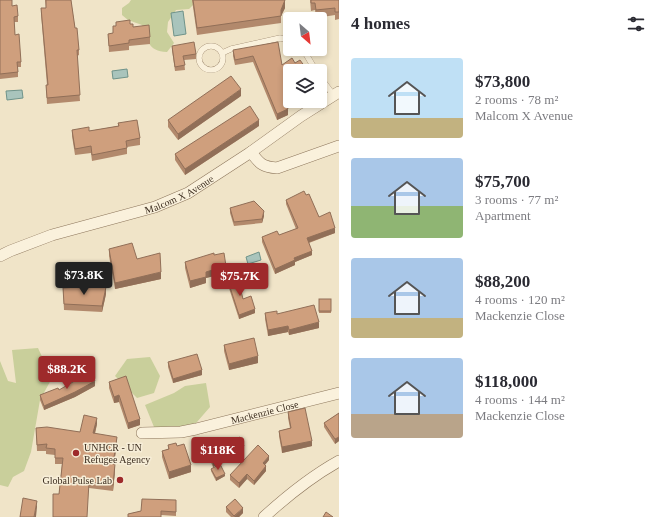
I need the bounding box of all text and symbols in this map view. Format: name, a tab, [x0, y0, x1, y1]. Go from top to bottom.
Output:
north arrow	[283, 12, 327, 56]
map controls	[283, 12, 327, 108]
icon: filters	[625, 13, 647, 35]
text: 4 homes	[351, 14, 410, 33]
button: layers	[283, 64, 327, 108]
text: $73,800	[475, 72, 530, 91]
icon: home	[383, 74, 431, 122]
text: 2 rooms · 78 m²	[475, 92, 558, 107]
text: Malcom X Avenue	[475, 108, 573, 123]
street label: Malcom X Avenue	[143, 172, 216, 215]
text: $75,700	[475, 172, 530, 191]
icon: home	[383, 174, 431, 222]
text: 3 rooms · 77 m²	[475, 192, 558, 207]
text: Apartment	[475, 208, 531, 223]
pin: $73.8K	[51, 262, 117, 296]
pin: $75.7K	[207, 263, 273, 297]
text: $73.8K	[64, 267, 104, 282]
text: $75.7K	[220, 268, 260, 283]
text: $88,200	[475, 272, 530, 291]
icon: home	[383, 274, 431, 322]
text: 4 rooms · 120 m²	[475, 292, 565, 307]
text: Mackenzie Close	[475, 308, 565, 323]
pin: $88.2K	[34, 356, 100, 390]
text: $88.2K	[47, 361, 87, 376]
text: $118,000	[475, 372, 538, 391]
icon: home	[383, 374, 431, 422]
text: 4 rooms · 144 m²	[475, 392, 565, 407]
street label: Mackenzie Close	[230, 398, 300, 426]
text: Mackenzie Close	[475, 408, 565, 423]
pin: $118K	[190, 437, 246, 471]
place label: UNHCR - UN Refugee Agency	[84, 442, 150, 465]
text: $118K	[200, 442, 236, 457]
marker: UNHCR - UN Refugee Agency	[71, 448, 81, 458]
place label: Global Pulse Lab	[43, 475, 112, 486]
marker: Global Pulse Lab	[115, 475, 125, 485]

